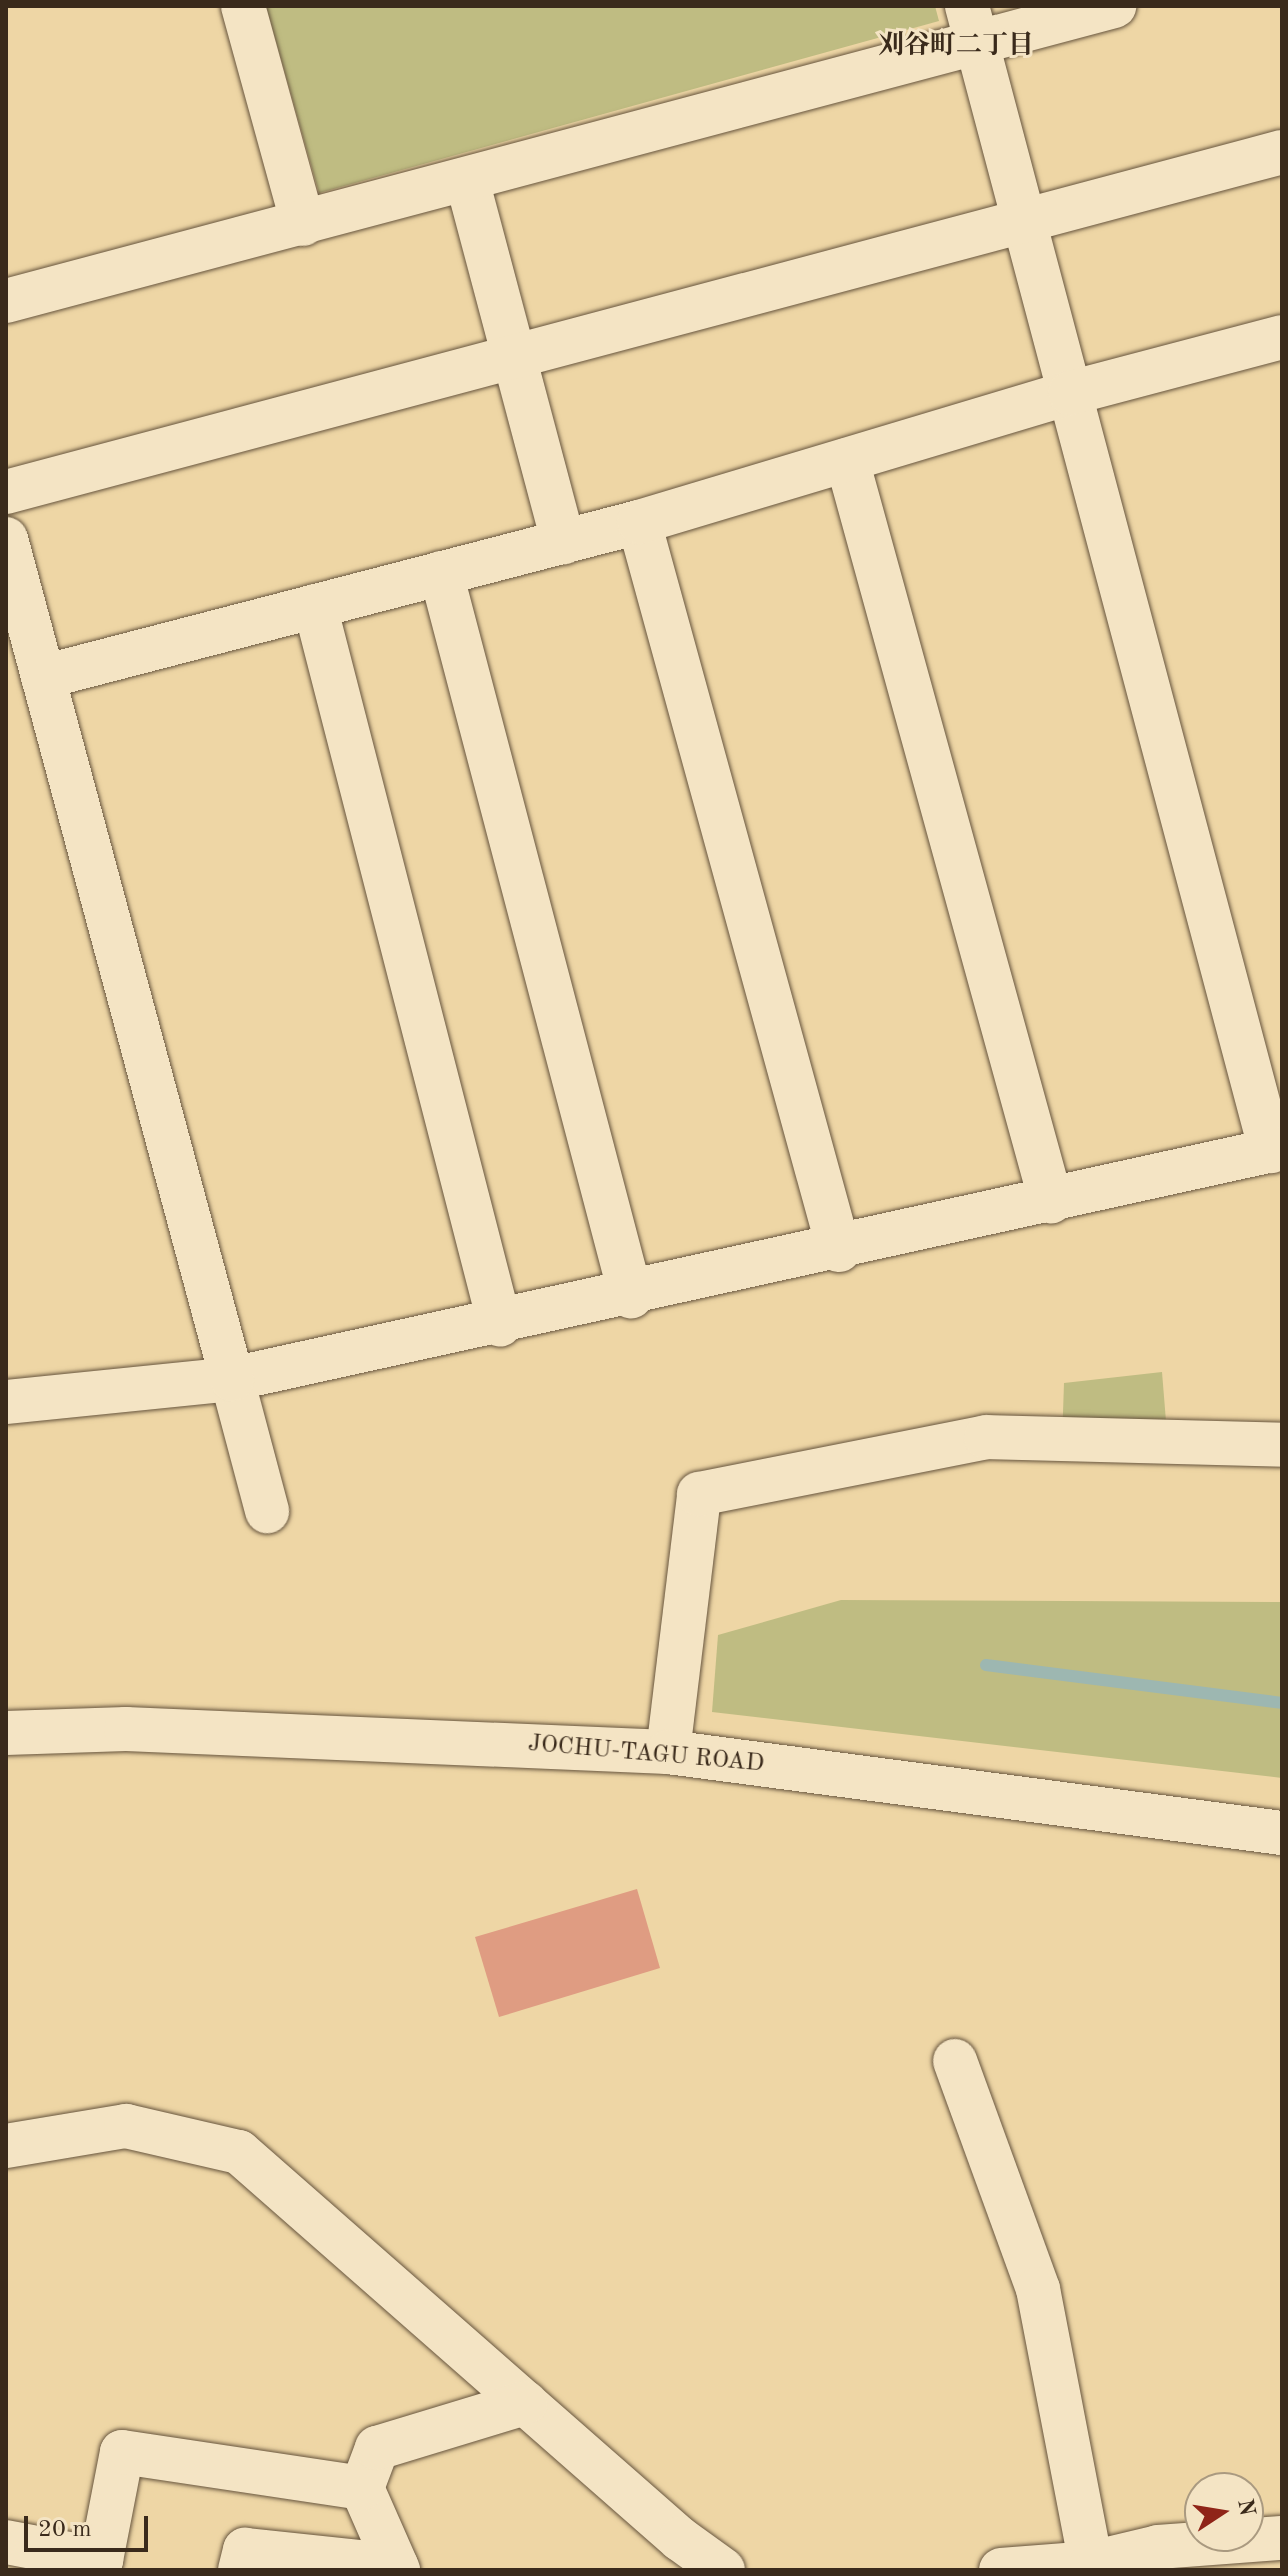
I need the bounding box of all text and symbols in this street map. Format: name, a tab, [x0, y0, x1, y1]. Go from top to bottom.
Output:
district label: 刈谷町二丁目	[878, 31, 1034, 63]
street label: JOCHU-TAGU ROAD	[527, 1730, 765, 1780]
north arrow	[1184, 2472, 1264, 2552]
text: N	[1233, 2497, 1258, 2518]
scale bar	[28, 2500, 152, 2550]
text: 20 m	[38, 2518, 92, 2542]

